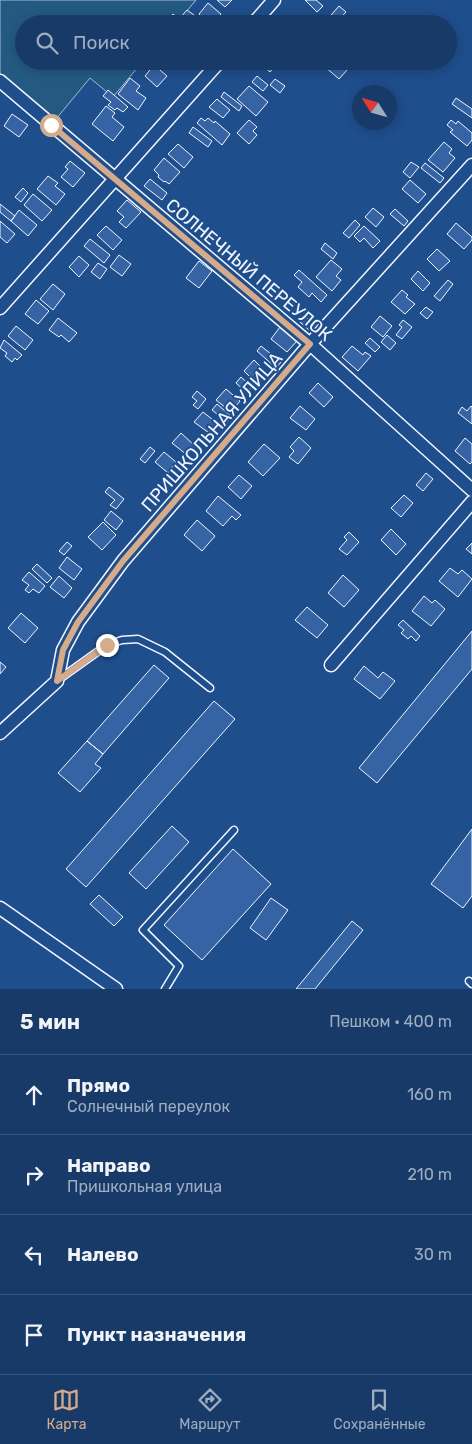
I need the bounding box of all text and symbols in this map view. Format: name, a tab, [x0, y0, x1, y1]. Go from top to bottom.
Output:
search box	[15, 15, 457, 70]
icon: search	[33, 29, 61, 57]
text: Поиск	[73, 31, 130, 54]
north arrow	[352, 85, 397, 130]
route start	[40, 114, 63, 137]
street label: СОЛНЕЧНЫЙ ПЕРЕУЛОК	[161, 194, 337, 346]
street label: ПРИШКОЛЬНАЯ УЛИЦА	[137, 348, 287, 516]
route end	[96, 634, 119, 657]
text: 5 мин	[20, 1009, 80, 1034]
text: Пешком · 400 m	[329, 1012, 452, 1031]
text: Прямо	[67, 1074, 130, 1097]
icon: ahead	[20, 1081, 48, 1109]
text: 160 m	[407, 1085, 452, 1104]
text: Солнечный переулок	[67, 1097, 230, 1116]
text: Направо	[67, 1154, 151, 1177]
icon: right	[20, 1161, 48, 1189]
text: 210 m	[407, 1165, 452, 1184]
text: Пришкольная улица	[67, 1177, 222, 1196]
icon: left	[20, 1241, 48, 1269]
text: Налево	[67, 1243, 139, 1266]
text: 30 m	[414, 1245, 452, 1264]
icon: arrive	[20, 1321, 48, 1349]
text: Пункт назначения	[67, 1323, 246, 1346]
tab: Карта	[46, 1386, 86, 1433]
tab: Маршрут	[179, 1386, 240, 1433]
tab: Сохранённые	[333, 1386, 426, 1433]

